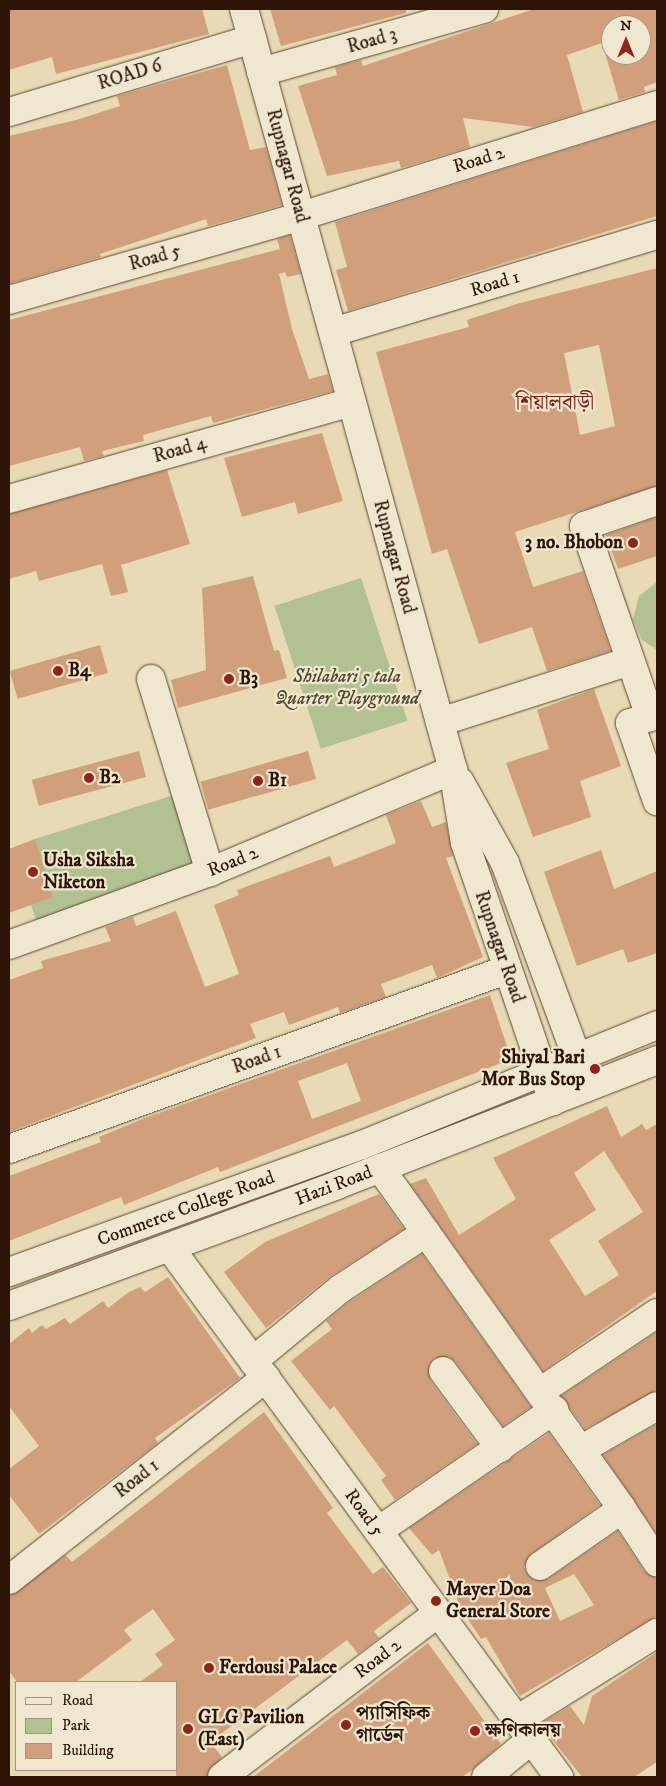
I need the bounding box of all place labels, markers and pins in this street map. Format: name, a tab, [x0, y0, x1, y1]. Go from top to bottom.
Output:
place label: 3 no. Bhobon	[525, 532, 623, 554]
marker: 3 no. Bhobon	[627, 537, 639, 549]
place label: B4	[68, 660, 91, 682]
marker: B4	[52, 665, 64, 677]
place label: B3	[239, 668, 258, 690]
marker: B3	[223, 673, 235, 685]
place label: B2	[99, 767, 120, 789]
place label: B1	[268, 770, 287, 792]
marker: B2	[83, 772, 95, 784]
marker: B1	[252, 775, 264, 787]
place label: Usha Siksha Niketon	[43, 850, 134, 894]
marker: Usha Siksha Niketon	[27, 866, 39, 878]
place label: Shiyal Bari Mor Bus Stop	[481, 1047, 585, 1091]
marker: Shiyal Bari Mor Bus Stop	[589, 1063, 601, 1075]
place label: Mayer Doa General Store	[446, 1579, 550, 1623]
marker: Mayer Doa General Store	[430, 1595, 442, 1607]
place label: Ferdousi Palace	[219, 1657, 337, 1679]
marker: Ferdousi Palace	[203, 1662, 215, 1674]
place label: প্যাসিফিক গার্ডেন	[356, 1703, 430, 1747]
place label: GLG Pavilion (East)	[198, 1707, 304, 1751]
marker: প্যাসিফিক গার্ডেন	[340, 1719, 352, 1731]
place label: ক্ষণিকালয়	[485, 1720, 561, 1742]
marker: GLG Pavilion (East)	[182, 1723, 194, 1735]
marker: ক্ষণিকালয়	[469, 1725, 481, 1737]

